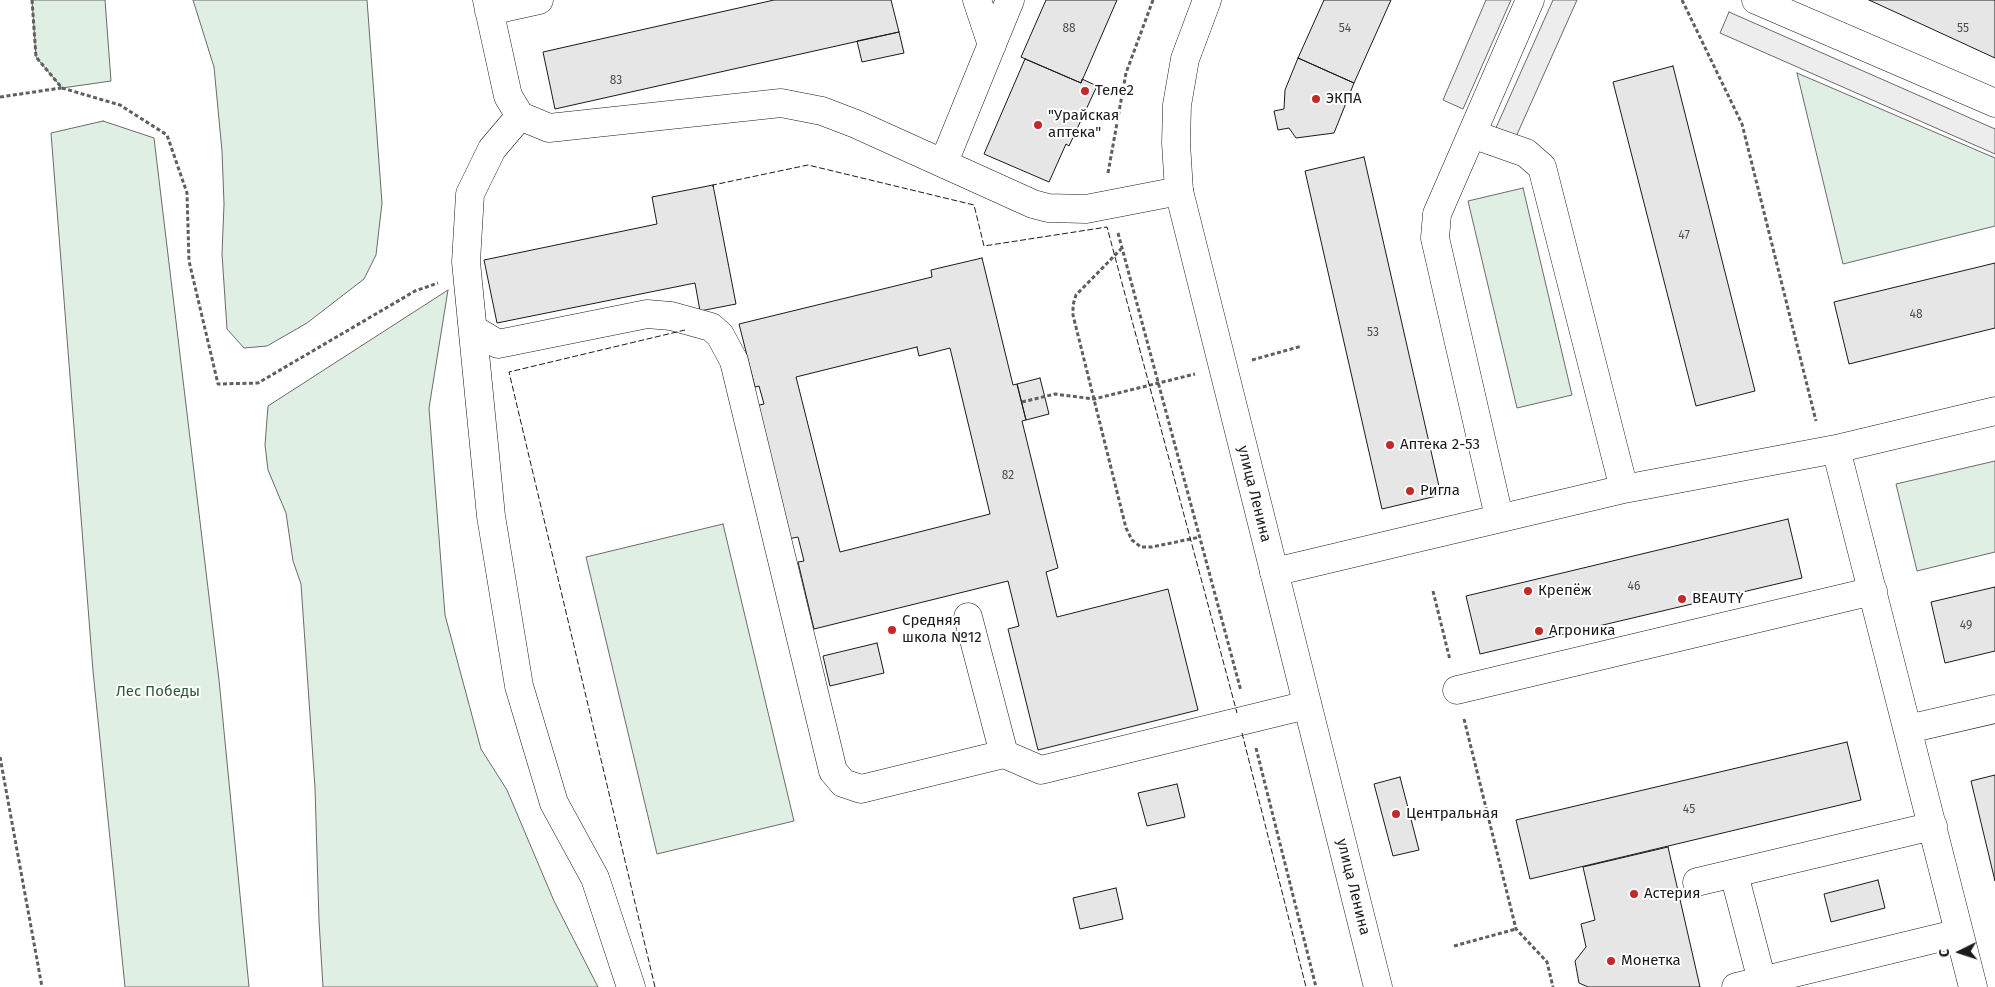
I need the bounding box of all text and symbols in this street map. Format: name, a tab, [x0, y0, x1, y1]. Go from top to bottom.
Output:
house number: 88	[1062, 22, 1076, 36]
house number: 54	[1339, 22, 1351, 36]
house number: 55	[1957, 22, 1969, 36]
house number: 83	[610, 74, 622, 88]
place label: Теле2	[1095, 82, 1134, 100]
marker: Теле2	[1079, 85, 1091, 97]
place label: ЭКПА	[1326, 90, 1362, 108]
marker: ЭКПА	[1310, 93, 1322, 105]
place label: "Урайская аптека"	[1048, 107, 1119, 142]
marker: "Урайская аптека"	[1032, 119, 1044, 131]
house number: 47	[1678, 229, 1690, 243]
house number: 48	[1910, 308, 1922, 322]
house number: 53	[1367, 326, 1379, 340]
place label: Аптека 2-53	[1400, 436, 1480, 454]
marker: Аптека 2-53	[1384, 439, 1396, 451]
street label: улица Ленина	[1233, 444, 1275, 544]
house number: 82	[1002, 469, 1014, 483]
place label: Ригла	[1420, 482, 1460, 500]
marker: Ригла	[1404, 485, 1416, 497]
house number: 46	[1628, 580, 1640, 594]
place label: Крепёж	[1538, 582, 1592, 600]
marker: Крепёж	[1522, 585, 1534, 597]
place label: BEAUTY	[1692, 590, 1744, 608]
marker: BEAUTY	[1676, 593, 1688, 605]
place label: Средняя школа №12	[902, 612, 982, 647]
house number: 49	[1960, 619, 1972, 633]
place label: Агроника	[1549, 622, 1615, 640]
marker: Средняя школа №12	[886, 624, 898, 636]
marker: Агроника	[1533, 625, 1545, 637]
park label: Лес Победы	[116, 683, 200, 701]
house number: 45	[1683, 803, 1695, 817]
place label: Центральная	[1406, 805, 1498, 823]
marker: Центральная	[1390, 808, 1402, 820]
street label: улица Ленина	[1332, 837, 1374, 937]
place label: Астерия	[1644, 885, 1701, 903]
marker: Астерия	[1628, 888, 1640, 900]
north arrow	[1935, 927, 1985, 977]
text: С	[1936, 948, 1953, 958]
place label: Монетка	[1621, 952, 1681, 970]
marker: Монетка	[1605, 955, 1617, 967]

